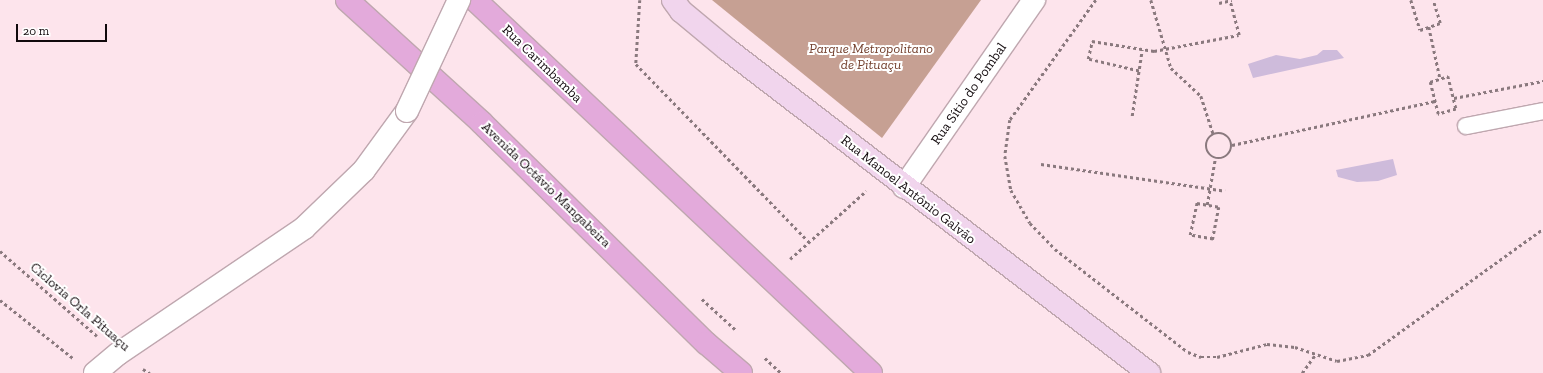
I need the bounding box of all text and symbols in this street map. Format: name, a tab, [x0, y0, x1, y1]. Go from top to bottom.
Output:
scale bar	[18, 16, 109, 42]
street label: Rua Carimbamba	[499, 22, 585, 106]
text: 20 m	[23, 24, 49, 38]
street label: Rua Sítio do Pombal	[928, 40, 1010, 148]
park label: Parque Metropolitano de Pituaçu	[809, 41, 933, 74]
street label: Avenida Octávio Mangabeira	[478, 119, 614, 251]
street label: Rua Manoel Antônio Galvão	[837, 132, 979, 248]
street label: Ciclovia Orla Pituaçu	[27, 259, 133, 355]

